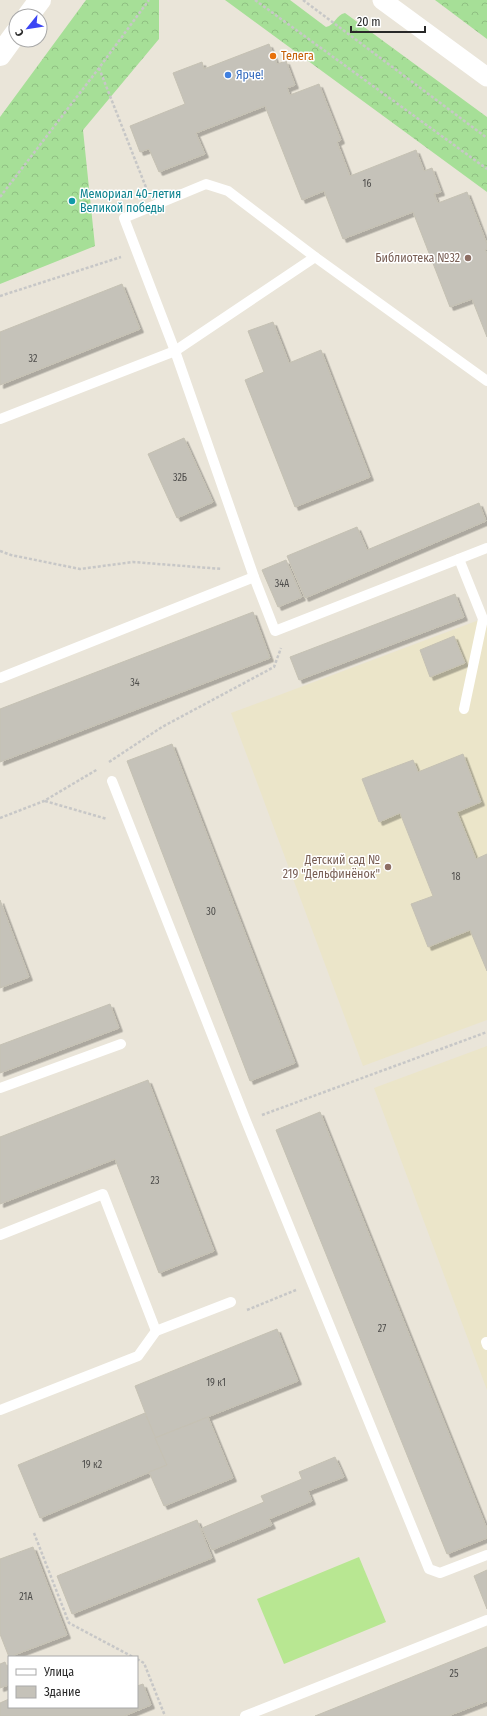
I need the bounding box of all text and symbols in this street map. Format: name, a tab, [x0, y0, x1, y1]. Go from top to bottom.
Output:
north arrow	[8, 8, 48, 48]
scale bar	[351, 8, 425, 34]
text: 20 m	[357, 15, 381, 29]
text: С	[13, 27, 27, 38]
place label: Телега	[281, 49, 314, 63]
marker: Телега	[268, 51, 278, 61]
place label: Ярче!	[236, 68, 264, 82]
marker: Ярче!	[223, 70, 233, 80]
house number: 16	[363, 178, 371, 190]
place label: Мемориал 40-летия Великой победы	[80, 187, 181, 215]
marker: Мемориал 40-летия Великой победы	[67, 196, 77, 206]
place label: Библиотека №32	[375, 251, 460, 265]
marker: Библиотека №32	[463, 253, 473, 263]
house number: 32	[29, 353, 38, 365]
house number: 32Б	[173, 472, 187, 484]
house number: 34А	[275, 578, 290, 590]
house number: 34	[130, 677, 140, 689]
place label: Детский сад № 219 "Дельфинёнок"	[283, 853, 380, 881]
marker: Детский сад № 219 "Дельфинёнок"	[383, 862, 393, 872]
house number: 18	[452, 871, 460, 883]
house number: 30	[206, 906, 216, 918]
house number: 23	[151, 1175, 160, 1187]
house number: 27	[378, 1323, 386, 1335]
house number: 19 к1	[206, 1377, 226, 1389]
house number: 19 к2	[82, 1459, 103, 1471]
house number: 21А	[19, 1591, 33, 1603]
legend	[8, 1656, 138, 1708]
text: Улица	[43, 1665, 74, 1679]
house number: 25	[450, 1668, 459, 1680]
text: Здание	[44, 1685, 80, 1699]

